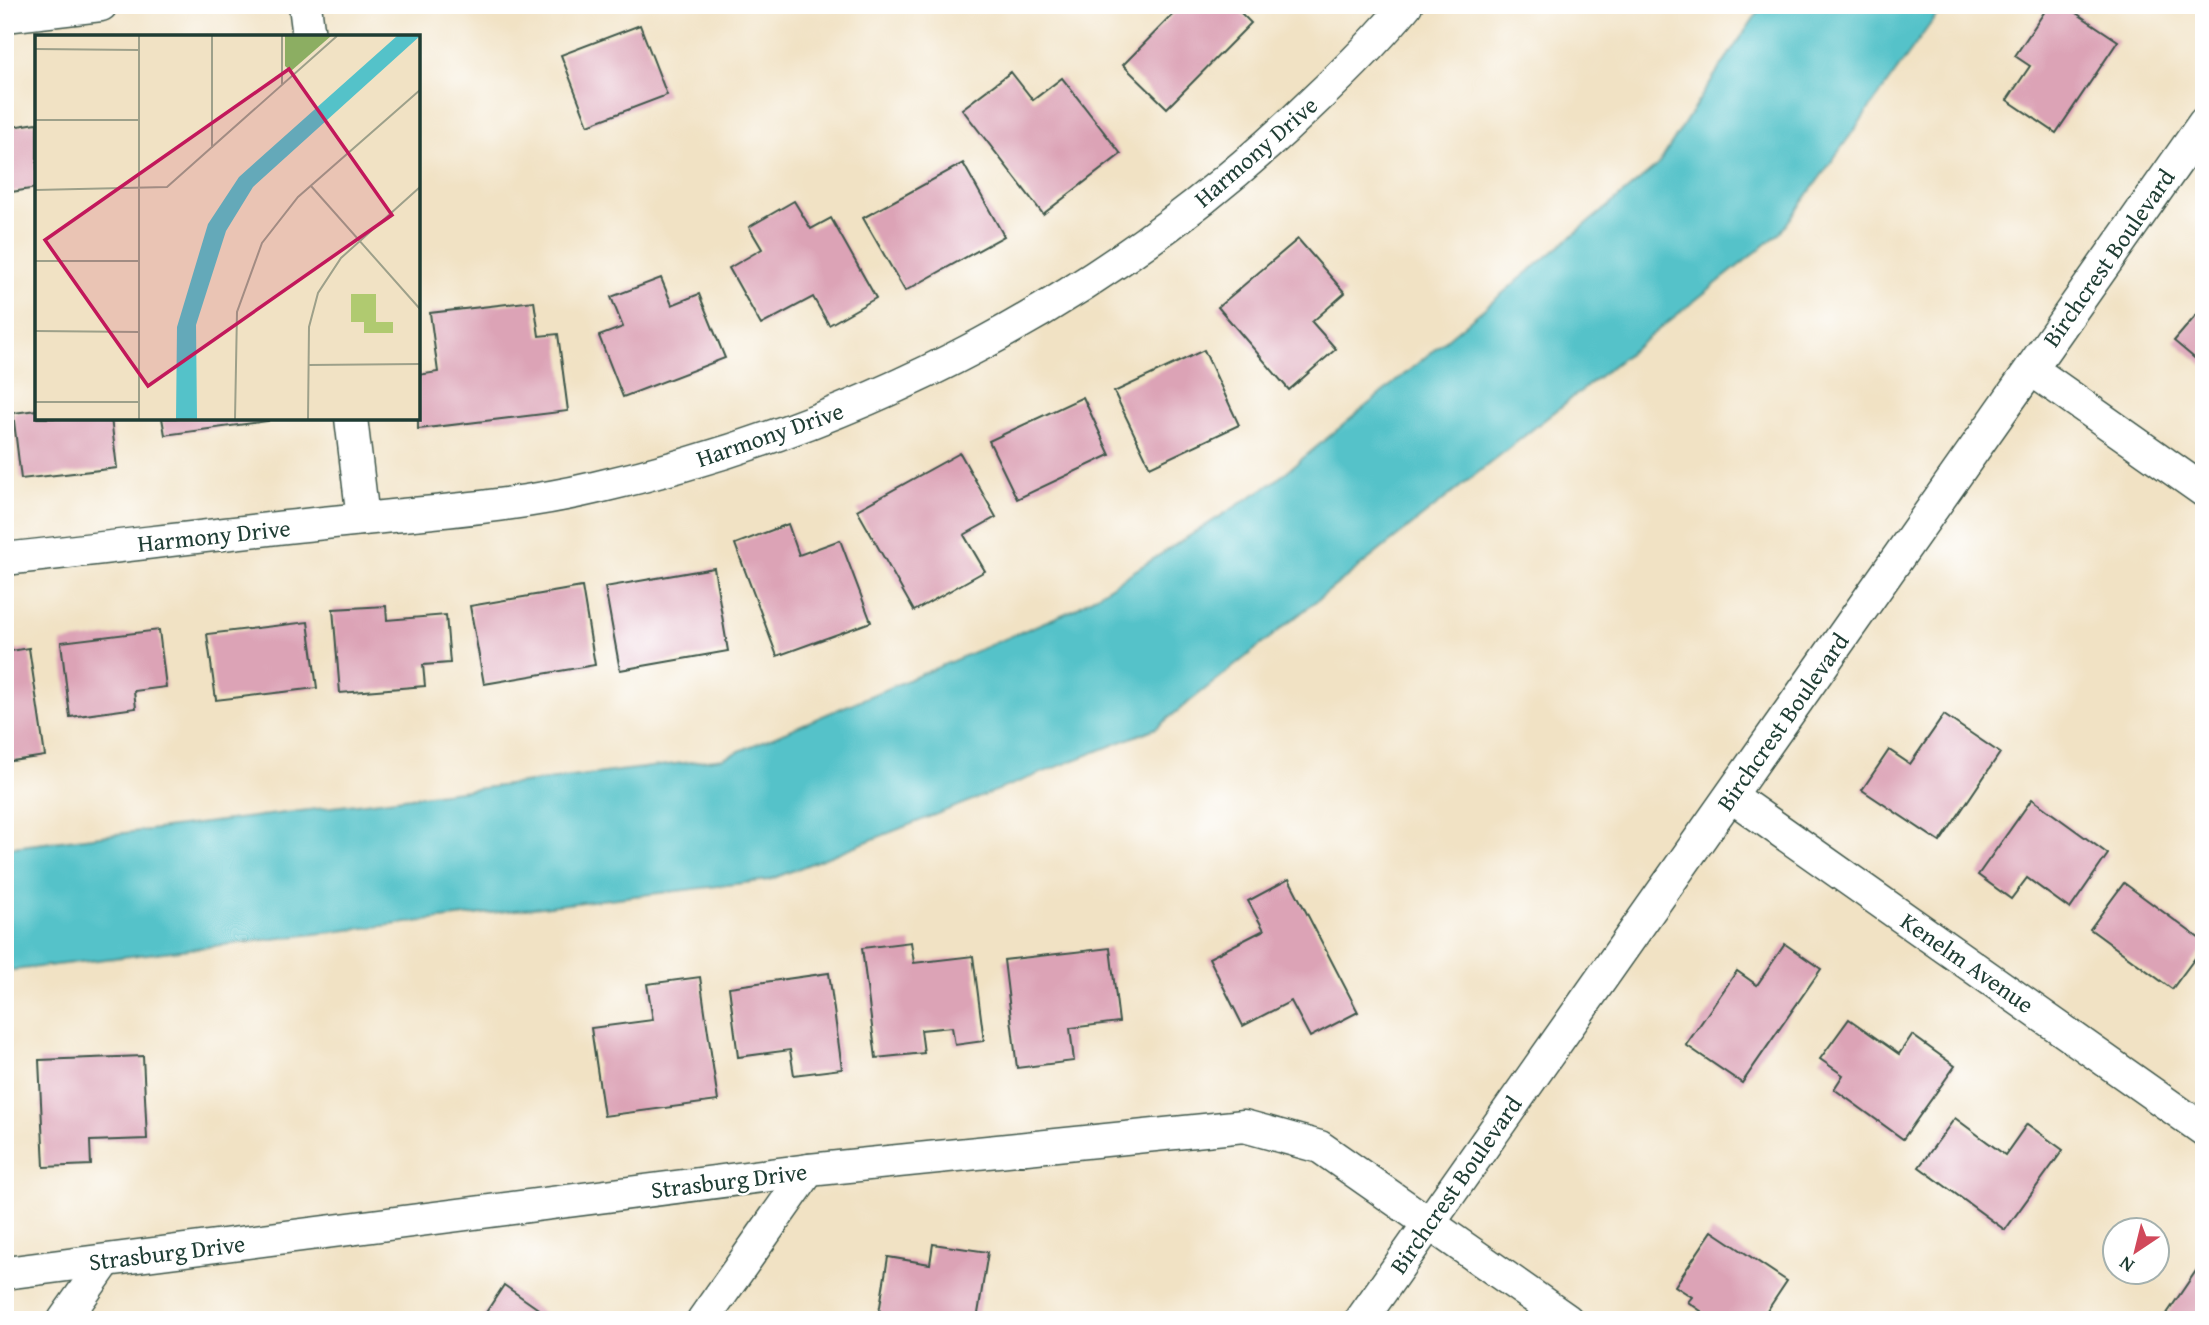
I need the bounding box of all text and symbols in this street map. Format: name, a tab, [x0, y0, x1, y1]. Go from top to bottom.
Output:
inset map	[35, 35, 420, 420]
street label: Harmony Drive	[1186, 88, 1325, 215]
street label: Birchcrest Boulevard	[2034, 161, 2183, 354]
street label: Harmony Drive	[692, 393, 848, 476]
street label: Harmony Drive	[136, 510, 292, 561]
street label: Birchcrest Boulevard	[1708, 625, 1857, 818]
street label: Kenelm Avenue	[1894, 904, 2041, 1022]
street label: Birchcrest Boulevard	[1381, 1088, 1530, 1281]
street label: Strasburg Drive	[649, 1154, 809, 1207]
north arrow	[2100, 1216, 2170, 1286]
street label: Strasburg Drive	[87, 1226, 247, 1279]
text: N	[2113, 1250, 2139, 1280]

